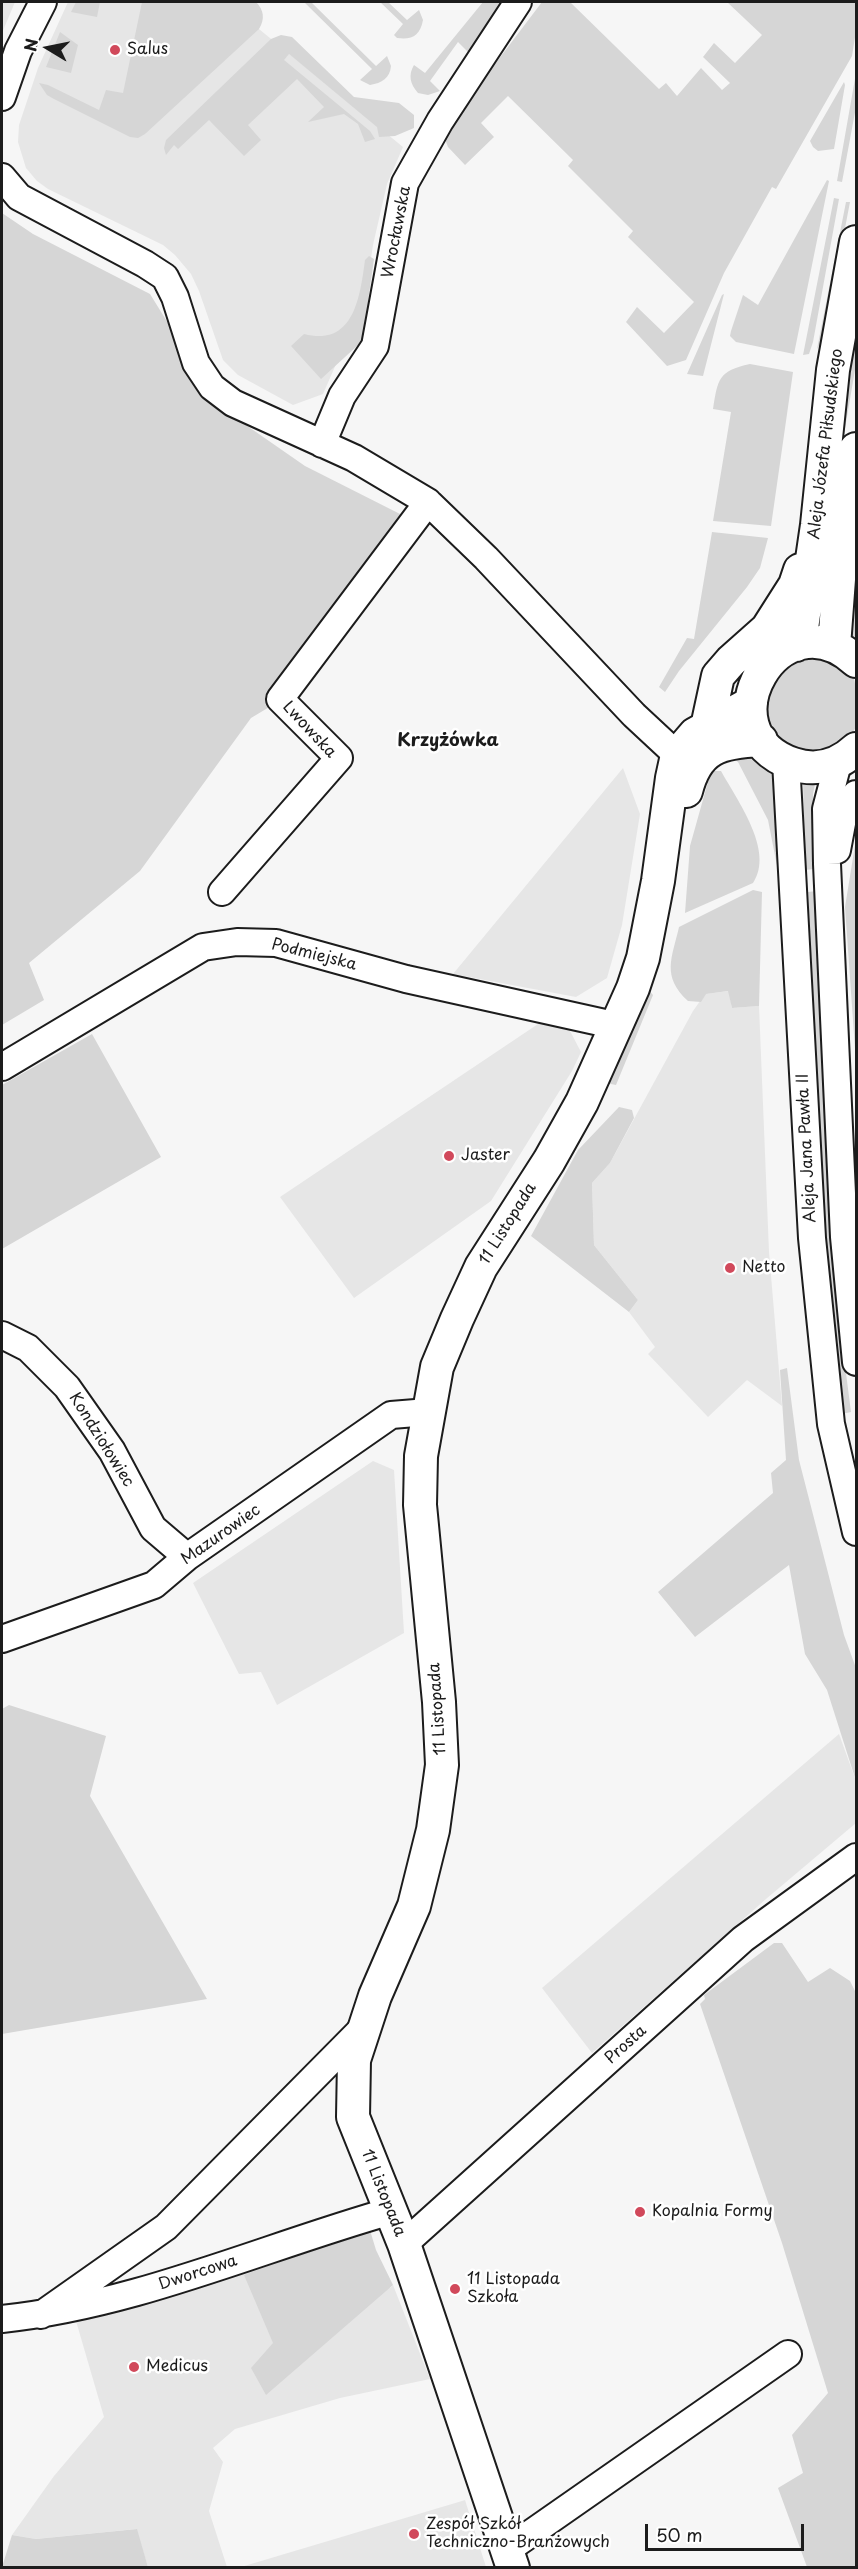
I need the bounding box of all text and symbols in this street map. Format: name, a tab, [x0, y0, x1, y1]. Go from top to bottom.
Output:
north arrow	[18, 18, 78, 78]
text: N	[17, 37, 43, 53]
place label: Salus	[127, 40, 168, 60]
marker: Salus	[108, 43, 122, 57]
street label: Wrocławska	[379, 184, 415, 280]
street label: Aleja Józefa Piłsudskiego	[805, 348, 847, 540]
street label: Lwowska	[278, 698, 340, 762]
district label: Krzyżówka	[397, 730, 499, 752]
street label: Podmiejska	[269, 935, 359, 975]
street label: Aleja Jana Pawła II	[794, 1073, 820, 1223]
place label: Jaster	[461, 1146, 510, 1166]
marker: Jaster	[442, 1149, 456, 1163]
street label: 11 Listopada	[475, 1180, 541, 1268]
place label: Netto	[742, 1258, 785, 1278]
marker: Netto	[723, 1261, 737, 1275]
street label: Kondziołowiec	[64, 1389, 138, 1491]
street label: Mazurowiec	[178, 1501, 264, 1569]
street label: 11 Listopada	[425, 1662, 451, 1756]
street label: Prosta	[601, 2021, 651, 2069]
street label: 11 Listopada	[357, 2146, 409, 2240]
place label: Kopalnia Formy	[652, 2202, 773, 2222]
marker: Kopalnia Formy	[633, 2205, 647, 2219]
street label: Dworcowa	[156, 2251, 240, 2295]
place label: 11 Listopada Szkoła	[467, 2270, 560, 2308]
marker: 11 Listopada Szkoła	[448, 2282, 462, 2296]
place label: Medicus	[146, 2357, 208, 2377]
marker: Medicus	[127, 2360, 141, 2374]
scale bar	[648, 2512, 807, 2550]
place label: Zespół Szkół Techniczno-Branżowych	[426, 2515, 610, 2553]
text: 50 m	[656, 2521, 703, 2548]
marker: Zespół Szkół Techniczno-Branżowych	[407, 2527, 421, 2541]

